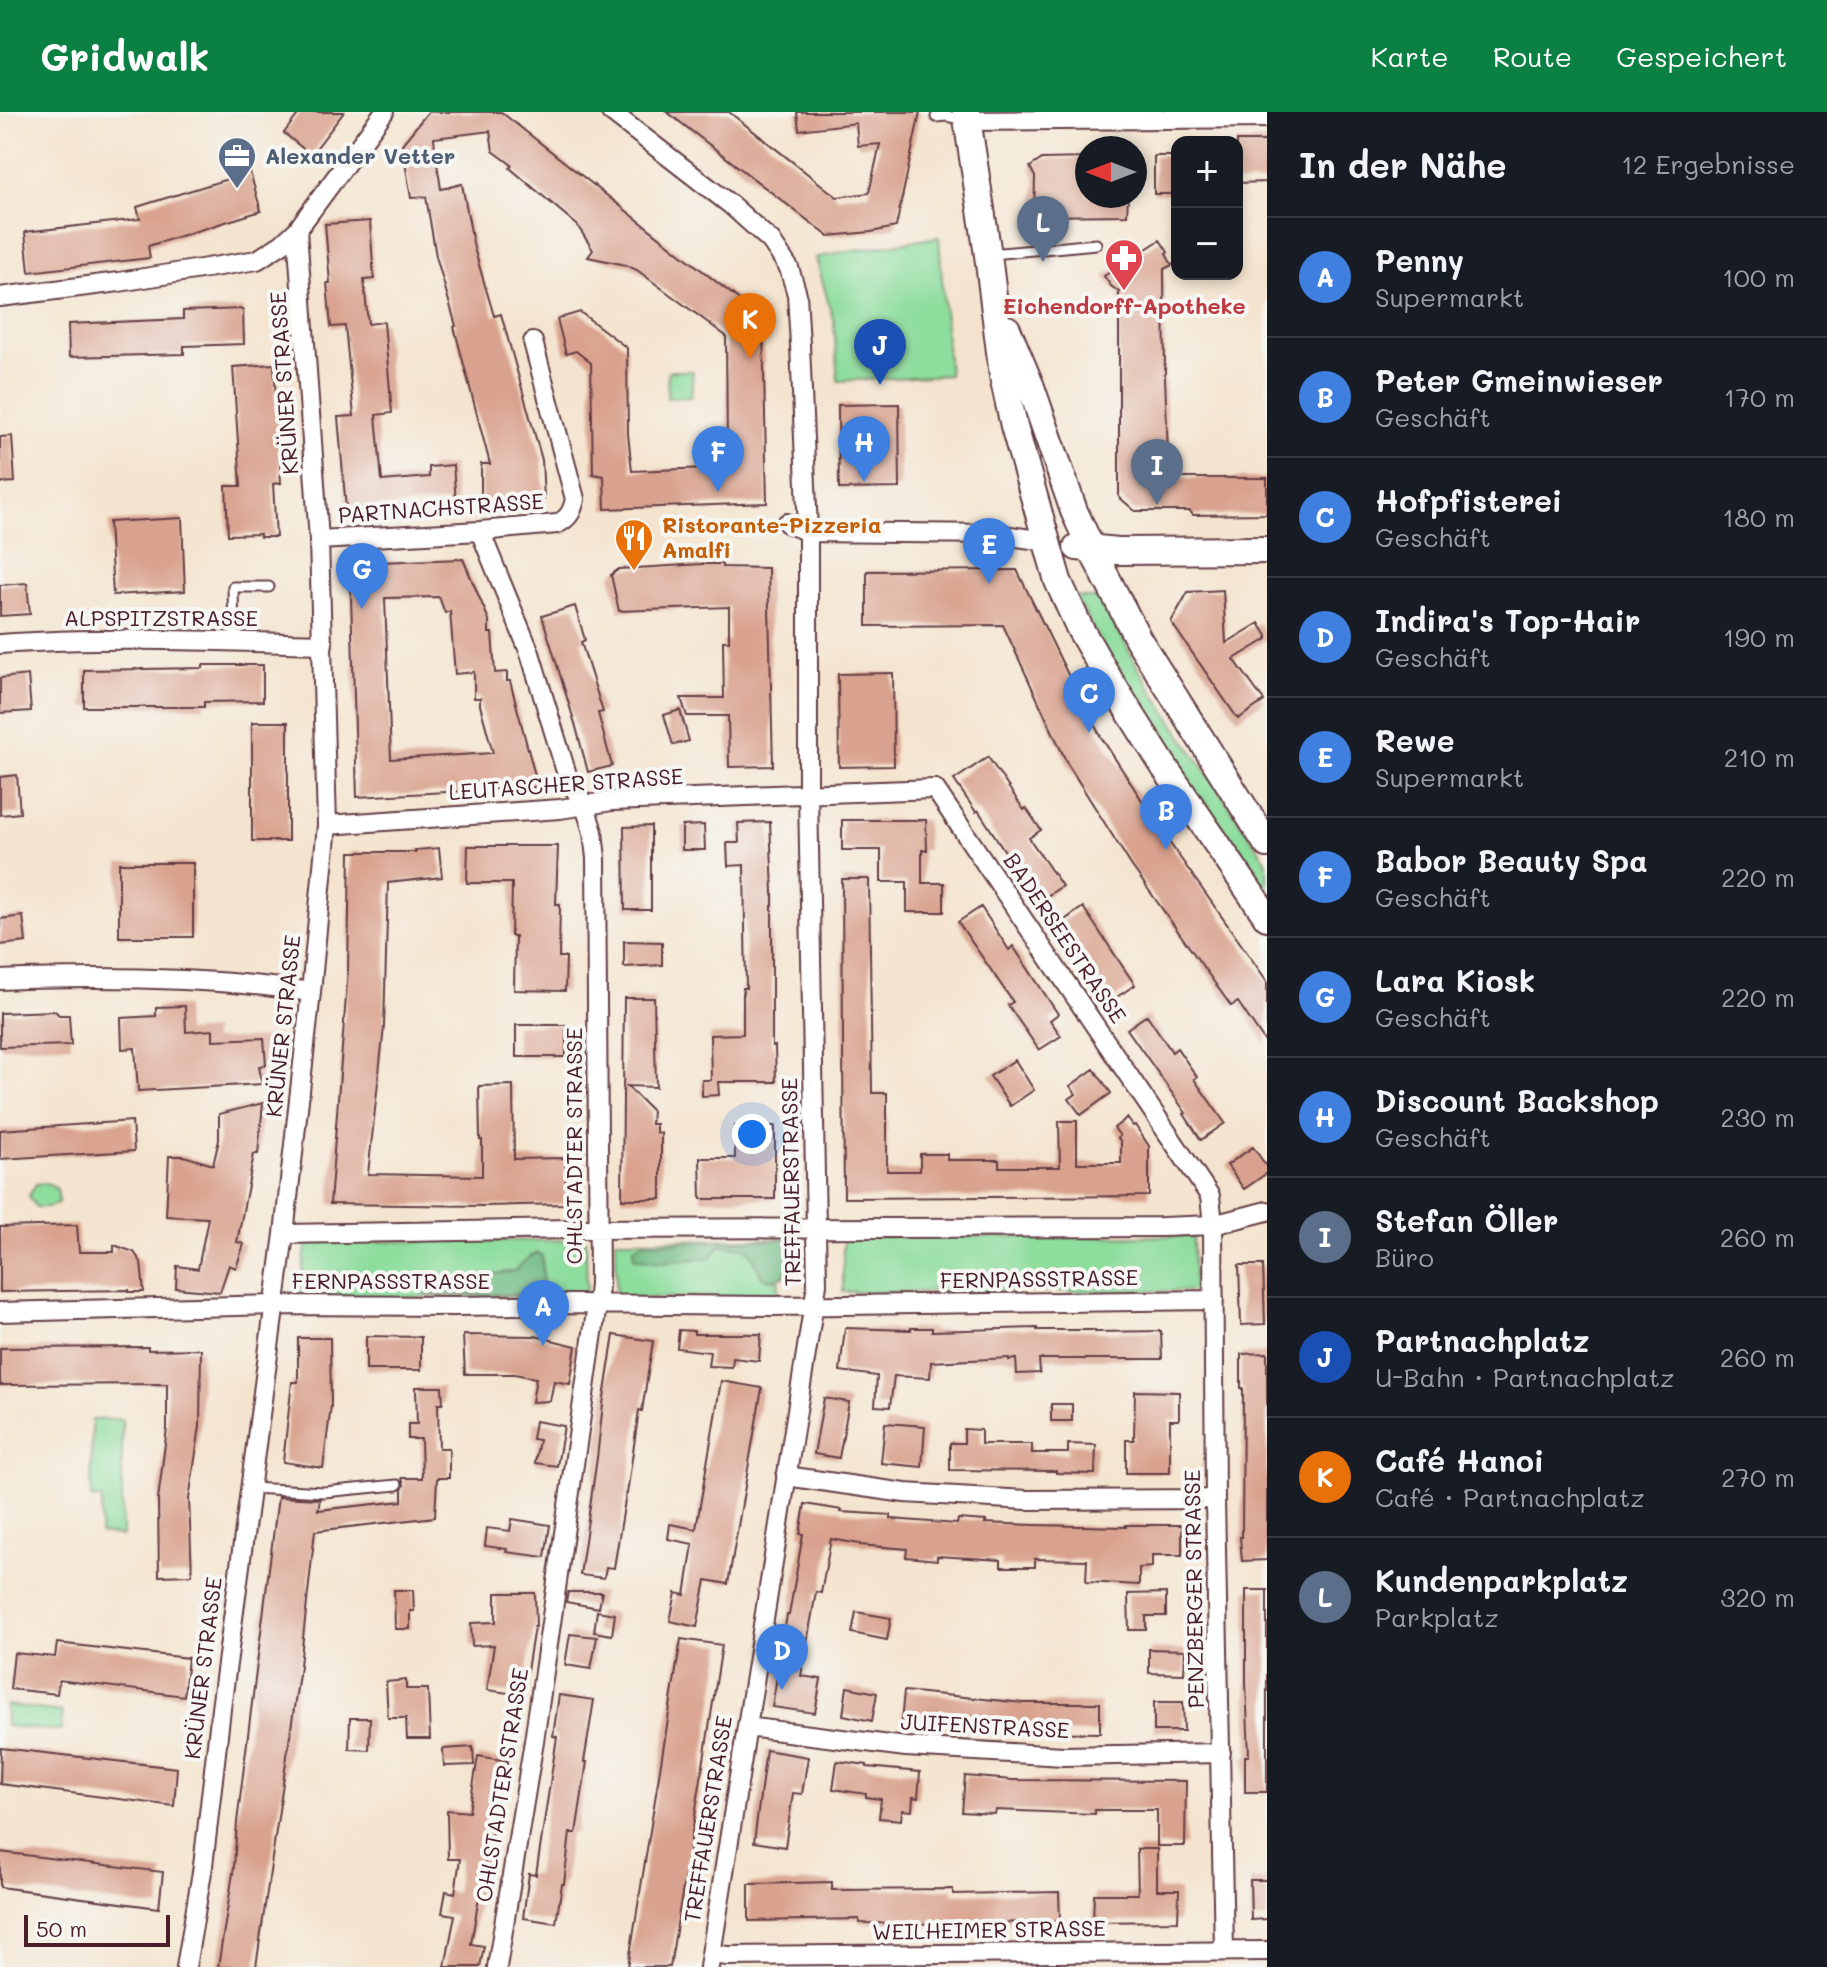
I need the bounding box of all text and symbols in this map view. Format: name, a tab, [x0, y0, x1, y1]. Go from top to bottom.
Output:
text: Gridwalk	[40, 31, 209, 81]
text: Karte	[1370, 38, 1449, 74]
text: Route	[1493, 38, 1572, 74]
text: Gespeichert	[1616, 38, 1787, 74]
office icon: Alexander Vetter	[216, 135, 258, 190]
north arrow	[1075, 136, 1147, 208]
map controls	[1171, 136, 1243, 280]
button: +	[1171, 136, 1243, 208]
place label: Alexander Vetter	[265, 141, 455, 170]
text: In der Nähe	[1299, 142, 1507, 187]
text: 12 Ergebnisse	[1621, 147, 1795, 181]
pin: L	[1017, 196, 1069, 262]
button: −	[1171, 208, 1243, 280]
pharmacy icon: Eichendorff-Apotheke	[1103, 237, 1145, 292]
text: Penny	[1375, 240, 1464, 280]
text: A	[1316, 260, 1334, 294]
text: 100 m	[1722, 260, 1795, 294]
text: Supermarkt	[1375, 280, 1524, 314]
street label: KRÜNER STRASSE	[263, 291, 304, 476]
place label: Eichendorff-Apotheke	[1002, 291, 1246, 320]
pin: K	[724, 293, 776, 359]
pin: J	[854, 319, 906, 385]
text: Peter Gmeinwieser	[1375, 360, 1663, 400]
text: B	[1316, 380, 1334, 414]
text: 170 m	[1724, 380, 1795, 414]
text: Geschäft	[1375, 400, 1491, 434]
pin: H	[838, 416, 890, 482]
pin: F	[692, 426, 744, 492]
pin: I	[1131, 439, 1183, 505]
text: Hofpfisterei	[1375, 480, 1562, 520]
street label: PARTNACHSTRASSE	[337, 486, 545, 529]
text: C	[1315, 500, 1335, 534]
text: 180 m	[1723, 500, 1795, 534]
place label: Ristorante-Pizzeria Amalfi	[662, 510, 881, 564]
restaurant icon: Ristorante-Pizzeria Amalfi	[613, 517, 655, 572]
pin: E	[963, 518, 1015, 584]
text: Geschäft	[1375, 520, 1491, 554]
pin: G	[336, 543, 388, 609]
text: Indira's Top-Hair	[1375, 600, 1640, 640]
street label: ALPSPITZSTRASSE	[64, 603, 258, 632]
text: D	[1316, 620, 1334, 654]
text: 190 m	[1723, 620, 1795, 654]
text: Geschäft	[1375, 640, 1491, 674]
pin: C	[1063, 667, 1115, 733]
text: Rewe	[1375, 720, 1455, 760]
text: E	[1317, 740, 1333, 774]
text: 210 m	[1724, 740, 1795, 774]
text: Supermarkt	[1375, 760, 1524, 794]
street label: LEUTASCHER STRASSE	[448, 761, 684, 806]
pin: B	[1140, 784, 1192, 850]
text: Babor Beauty Spa	[1375, 840, 1648, 880]
street label: BADERSEESTRASSE	[998, 847, 1133, 1029]
text: F	[1317, 860, 1333, 894]
text: 220 m	[1721, 860, 1795, 894]
text: Geschäft	[1375, 880, 1491, 914]
street label: KRÜNER STRASSE	[258, 933, 307, 1119]
text: Lara Kiosk	[1375, 960, 1535, 1000]
text: G	[1315, 980, 1335, 1014]
text: 220 m	[1721, 980, 1795, 1014]
text: Geschäft	[1375, 1000, 1491, 1034]
street label: OHLSTADTER STRASSE	[559, 1027, 588, 1265]
street label: TREFFAUERSTRASSE	[774, 1077, 807, 1287]
text: Discount Backshop	[1375, 1080, 1659, 1120]
text: H	[1315, 1100, 1335, 1134]
text: 230 m	[1720, 1100, 1795, 1134]
your location	[732, 1114, 772, 1154]
text: Geschäft	[1375, 1120, 1491, 1154]
text: Stefan Öller	[1375, 1200, 1558, 1240]
text: I	[1318, 1220, 1332, 1254]
text: 260 m	[1720, 1220, 1795, 1254]
text: Büro	[1375, 1240, 1434, 1274]
street label: FERNPASSSTRASSE	[940, 1262, 1138, 1295]
street label: FERNPASSSTRASSE	[292, 1266, 490, 1295]
pin: A	[517, 1280, 569, 1346]
text: Partnachplatz	[1375, 1320, 1590, 1360]
text: J	[1316, 1340, 1334, 1374]
text: 260 m	[1720, 1340, 1795, 1374]
text: U-Bahn · Partnachplatz	[1375, 1360, 1675, 1394]
text: Café Hanoi	[1375, 1440, 1544, 1480]
text: K	[1316, 1460, 1334, 1494]
text: 270 m	[1721, 1460, 1795, 1494]
street label: PENZBERGER STRASSE	[1177, 1469, 1210, 1709]
text: Café · Partnachplatz	[1375, 1480, 1645, 1514]
text: Kundenparkplatz	[1375, 1560, 1628, 1600]
street label: KRÜNER STRASSE	[177, 1575, 228, 1761]
text: L	[1317, 1580, 1333, 1614]
text: 320 m	[1720, 1580, 1795, 1614]
text: Parkplatz	[1375, 1600, 1499, 1634]
pin: D	[756, 1624, 808, 1690]
street label: OHLSTADTER STRASSE	[469, 1666, 534, 1904]
street label: JUIFENSTRASSE	[900, 1707, 1070, 1744]
street label: TREFFAUERSTRASSE	[677, 1713, 738, 1924]
scale bar	[24, 1911, 170, 1947]
street label: WEILHEIMER STRASSE	[872, 1913, 1106, 1946]
text: 50 m	[36, 1914, 87, 1943]

